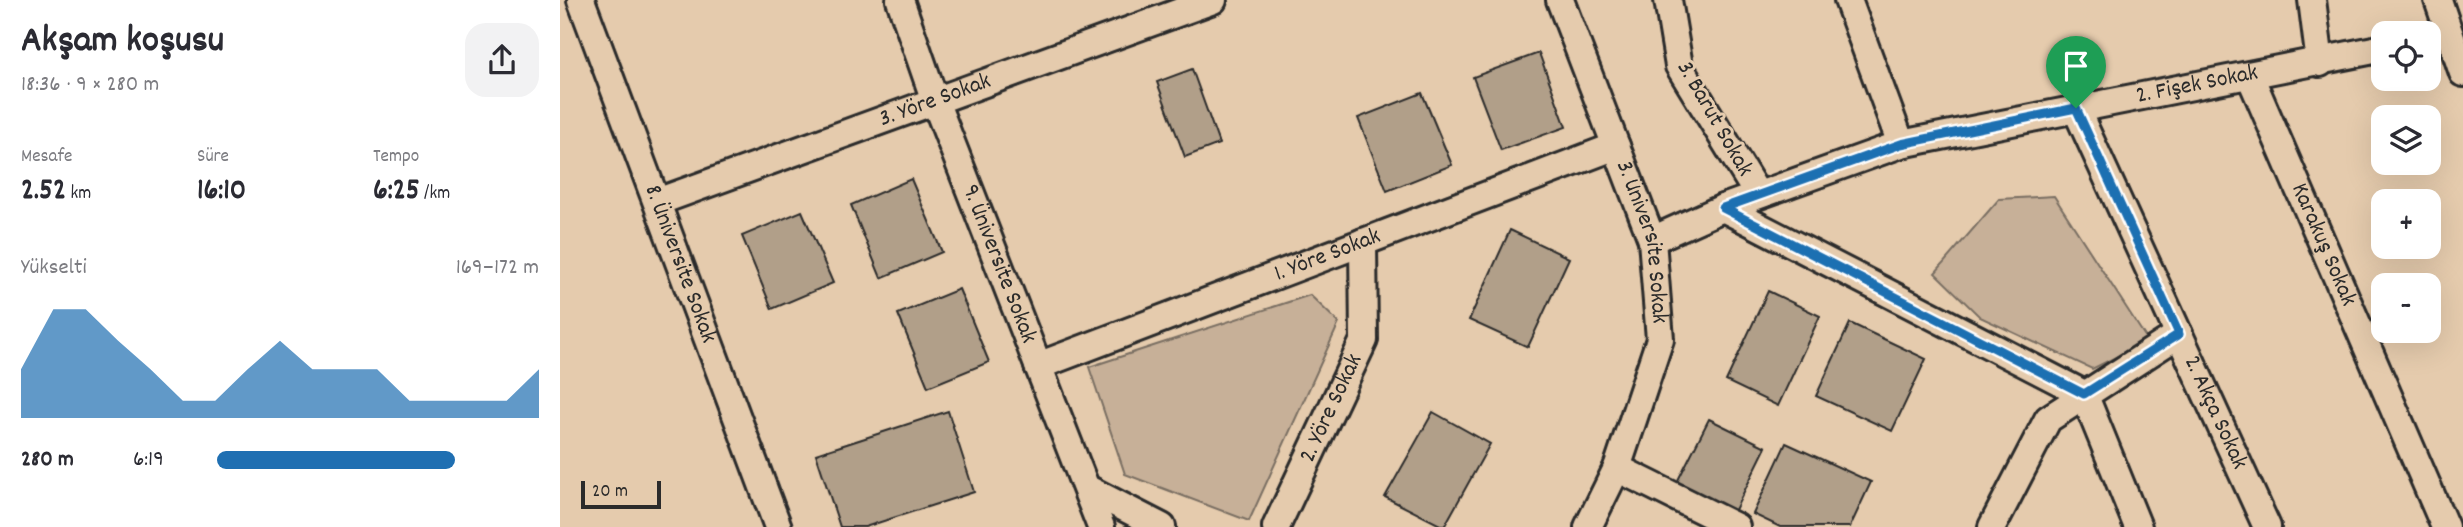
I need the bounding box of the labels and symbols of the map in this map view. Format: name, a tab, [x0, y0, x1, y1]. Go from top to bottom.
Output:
pin	[2046, 36, 2106, 108]
street label: 3. Barut Sokak	[1667, 55, 1761, 183]
street label: 2. Fişek Sokak	[2133, 56, 2261, 114]
street label: 3. Yöre Sokak	[875, 65, 996, 137]
street label: 3. Üniversite Sokak	[1606, 156, 1676, 325]
street label: Karakuş Sokak	[2281, 178, 2365, 312]
street label: 8. Üniversite Sokak	[635, 180, 725, 348]
street label: 9. Üniversite Sokak	[952, 180, 1045, 349]
street label: 1. Yöre Sokak	[1270, 220, 1386, 291]
street label: 2. Yöre Sokak	[1292, 348, 1372, 468]
street label: 2. Akça Sokak	[2174, 350, 2256, 475]
scale bar	[581, 478, 662, 510]

